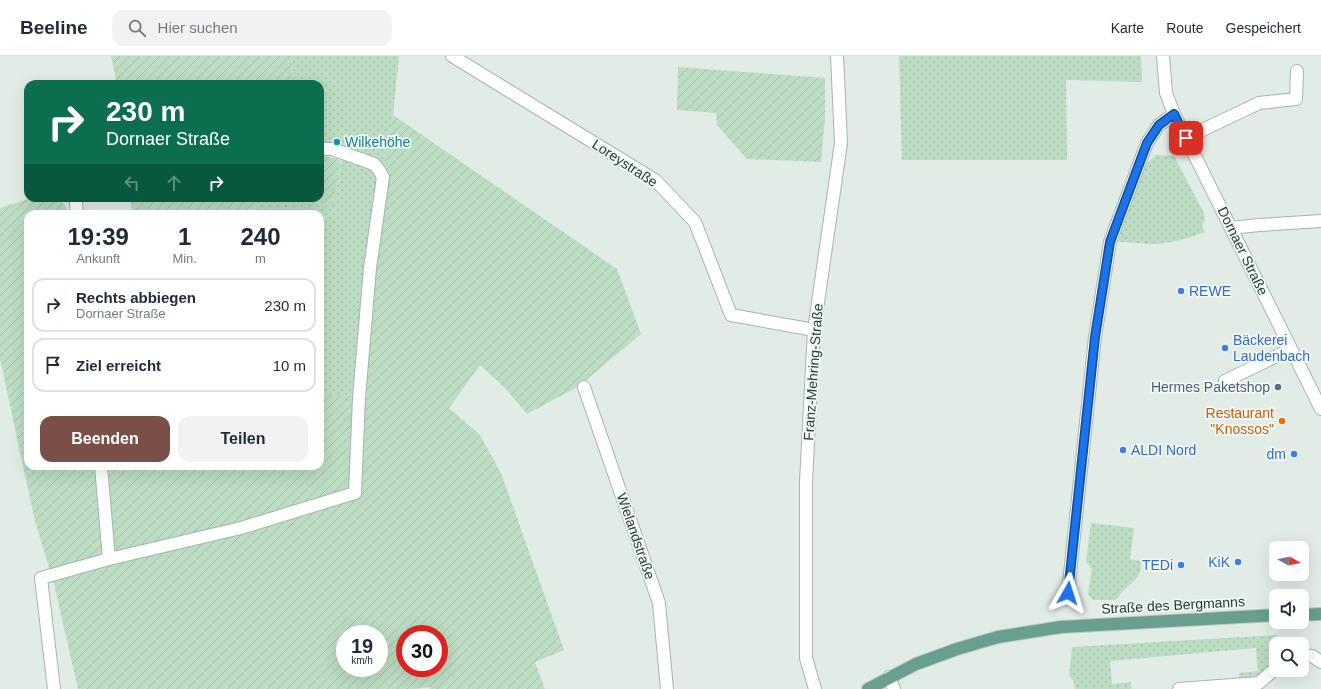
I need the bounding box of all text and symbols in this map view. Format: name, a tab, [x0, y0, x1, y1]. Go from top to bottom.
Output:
search box	[112, 10, 392, 46]
text: Beeline	[20, 17, 88, 38]
icon: search	[126, 17, 148, 39]
text: Hier suchen	[158, 19, 238, 36]
text: Karte	[1111, 20, 1144, 36]
text: Route	[1166, 20, 1204, 36]
text: Gespeichert	[1226, 20, 1301, 36]
icon: right	[40, 96, 92, 148]
text: 230 m	[106, 96, 185, 127]
pin	[1169, 121, 1203, 155]
icon: arrive	[1175, 127, 1197, 149]
text: Dornaer Straße	[106, 129, 230, 149]
place label: Wilkehöhe	[345, 134, 411, 150]
street label: Loreystraße	[589, 136, 661, 190]
marker: Wilkehöhe	[332, 137, 342, 147]
icon: left	[121, 172, 143, 194]
icon: ahead	[163, 172, 185, 194]
icon: right	[205, 172, 227, 194]
street label: Dornaer Straße	[1215, 204, 1271, 298]
text: 19:39	[68, 223, 129, 250]
text: 1	[178, 223, 191, 250]
text: 240	[240, 223, 281, 250]
text: Ankunft	[76, 251, 120, 266]
text: Min.	[172, 251, 197, 266]
text: m	[255, 251, 266, 266]
place label: REWE	[1189, 283, 1231, 299]
marker: REWE	[1176, 286, 1186, 296]
text: Rechts abbiegen	[76, 289, 196, 306]
icon: right	[42, 294, 64, 316]
text: 230 m	[264, 297, 306, 314]
street label: Franz-Mehring-Straße	[800, 303, 826, 441]
text: Dornaer Straße	[76, 306, 166, 321]
place label: Bäckerei Laudenbach	[1233, 332, 1310, 364]
marker: Bäckerei Laudenbach	[1220, 343, 1230, 353]
icon: arrive	[42, 354, 64, 376]
text: Ziel erreicht	[76, 357, 161, 374]
text: 10 m	[273, 357, 306, 374]
place label: Hermes Paketshop	[1151, 379, 1270, 395]
marker: Hermes Paketshop	[1273, 382, 1283, 392]
place label: Restaurant "Knossos"	[1206, 405, 1274, 437]
button: Beenden	[40, 416, 170, 462]
button: Teilen	[178, 416, 308, 462]
marker: Restaurant "Knossos"	[1277, 416, 1287, 426]
place label: ALDI Nord	[1131, 442, 1196, 458]
marker: ALDI Nord	[1118, 445, 1128, 455]
place label: dm	[1267, 446, 1286, 462]
marker: dm	[1289, 449, 1299, 459]
street label: Wielandstraße	[614, 491, 658, 581]
north arrow	[1269, 541, 1309, 581]
map controls	[1269, 541, 1309, 677]
place label: KiK	[1208, 554, 1231, 570]
place label: TEDi	[1142, 557, 1173, 573]
marker: KiK	[1233, 557, 1243, 567]
marker: TEDi	[1176, 560, 1186, 570]
position arrow	[1047, 572, 1089, 614]
button: sound	[1269, 589, 1309, 629]
street label: Straße des Bergmanns	[1101, 593, 1245, 617]
speed limit sign: 30	[396, 625, 448, 677]
text: 19	[351, 635, 373, 657]
button: search	[1269, 637, 1309, 677]
text: km/h	[351, 655, 373, 666]

